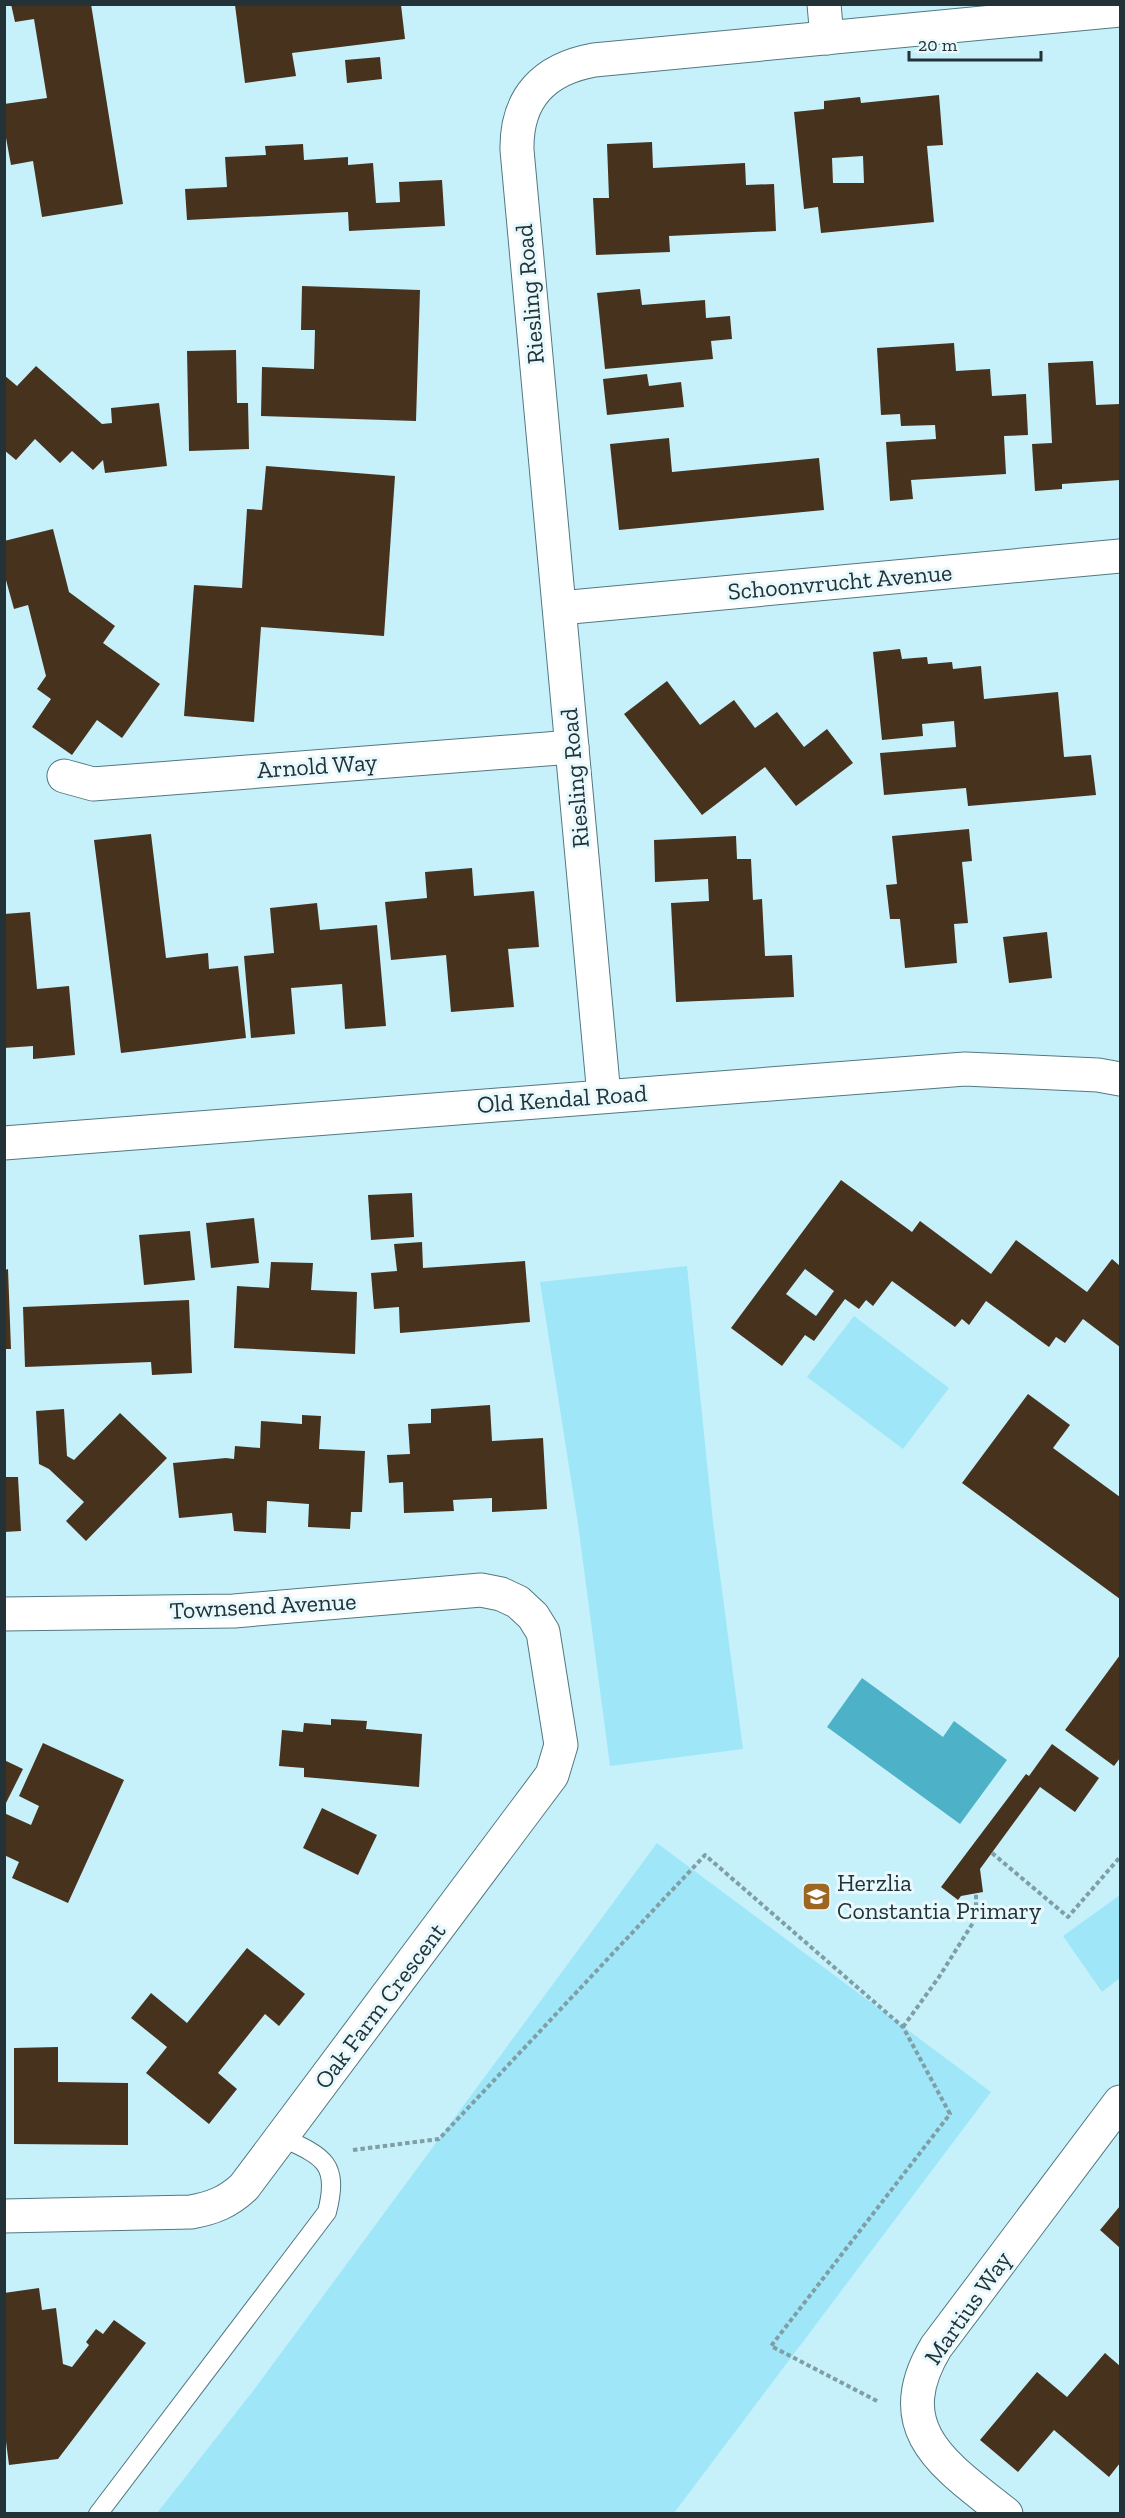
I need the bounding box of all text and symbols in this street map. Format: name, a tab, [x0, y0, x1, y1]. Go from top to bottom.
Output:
scale bar	[909, 24, 1041, 62]
text: 20 m	[918, 34, 958, 56]
street label: Riesling Road	[509, 223, 550, 365]
street label: Schoonvrucht Avenue	[727, 557, 953, 606]
street label: Riesling Road	[554, 707, 595, 849]
street label: Arnold Way	[256, 747, 379, 784]
street label: Old Kendal Road	[476, 1078, 648, 1119]
street label: Townsend Avenue	[169, 1586, 357, 1625]
place label: Herzlia Constantia Primary	[837, 1868, 1042, 1925]
school or university icon: Herzlia Constantia Primary	[800, 1881, 832, 1913]
street label: Oak Farm Crescent	[308, 1917, 451, 2094]
street label: Martius Way	[918, 2245, 1018, 2370]

